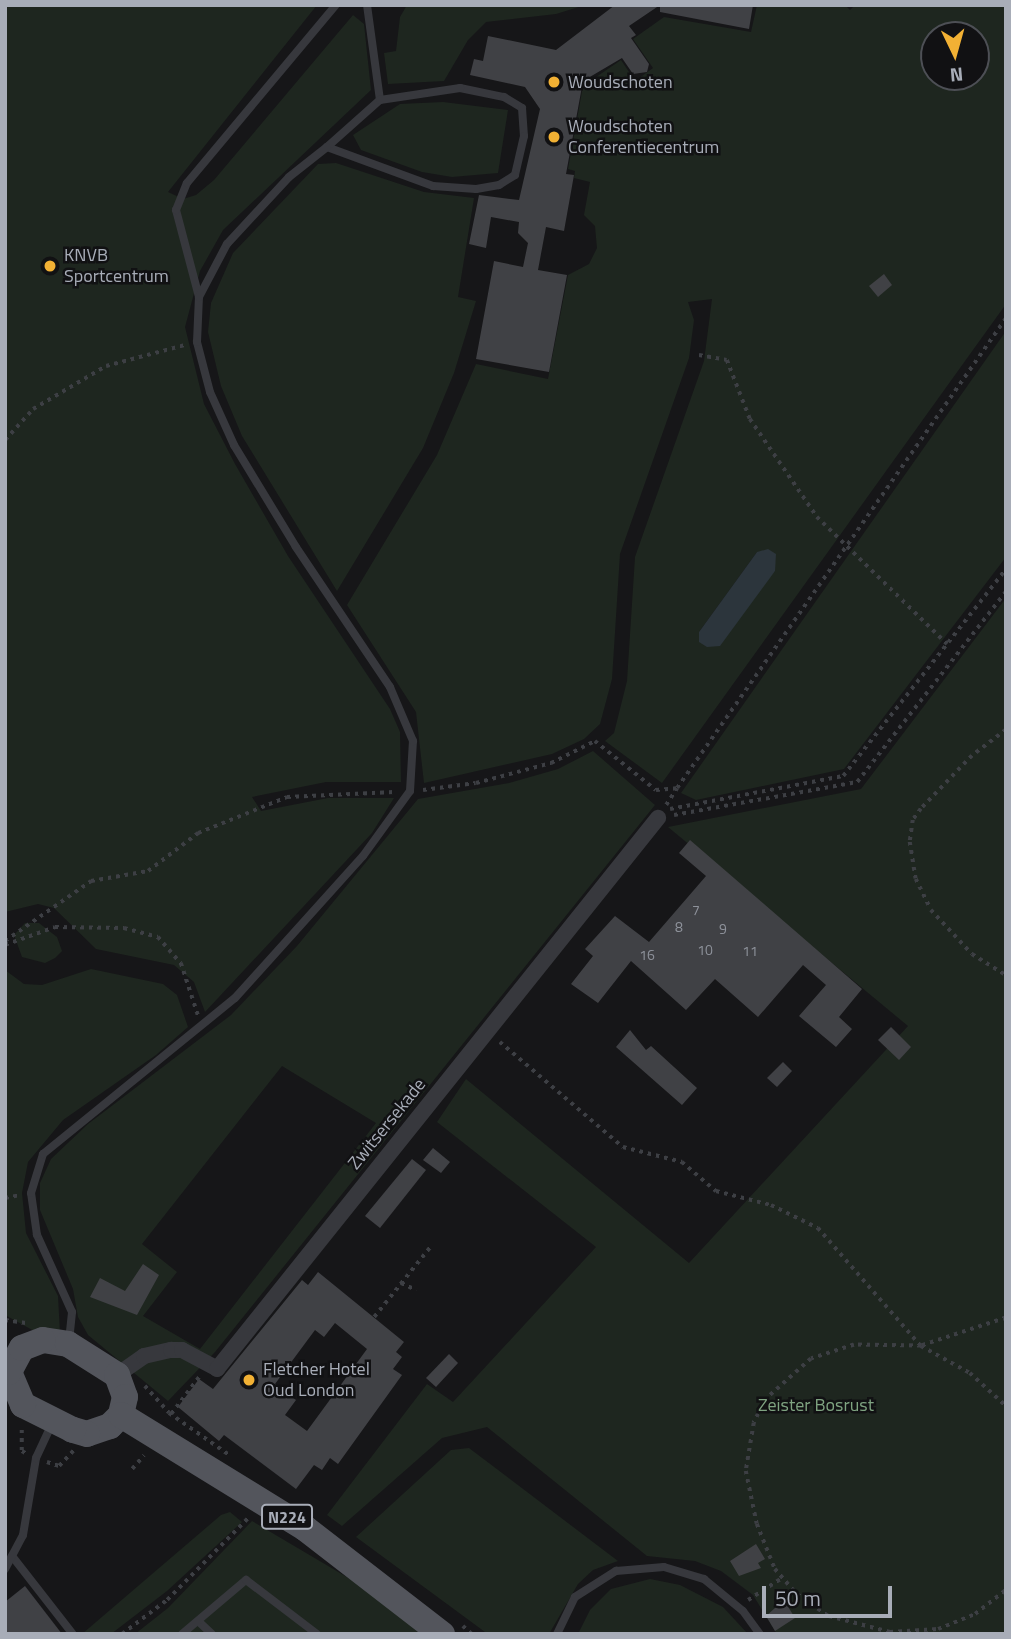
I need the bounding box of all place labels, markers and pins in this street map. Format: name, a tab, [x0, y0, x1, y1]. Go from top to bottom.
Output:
place label: Woudschoten	[568, 71, 673, 93]
marker: Woudschoten	[546, 74, 562, 90]
place label: Woudschoten Conferentiecentrum	[568, 116, 719, 158]
marker: Woudschoten Conferentiecentrum	[546, 129, 562, 145]
place label: KNVB Sportcentrum	[64, 245, 169, 288]
marker: KNVB Sportcentrum	[42, 258, 58, 274]
place label: Fletcher Hotel Oud London	[263, 1359, 370, 1402]
marker: Fletcher Hotel Oud London	[241, 1372, 257, 1388]

